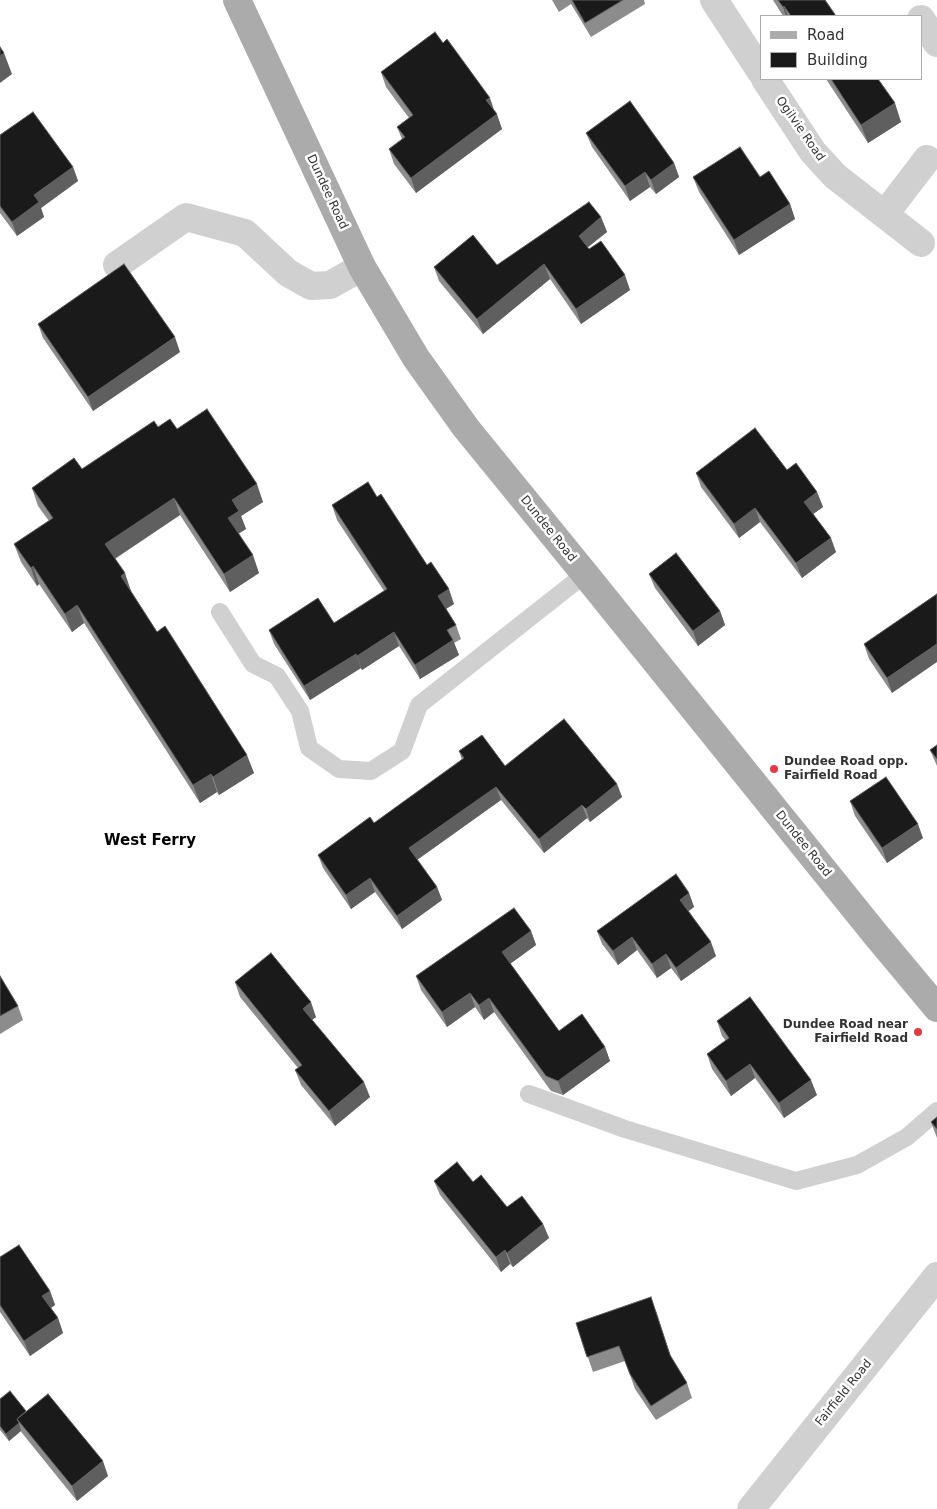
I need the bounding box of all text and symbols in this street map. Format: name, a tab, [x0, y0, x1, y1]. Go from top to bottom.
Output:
legend	[760, 15, 922, 80]
text: Road	[807, 26, 845, 44]
text: Building	[807, 51, 868, 69]
street label: Ogilvie Road	[772, 94, 828, 164]
street label: Dundee Road	[303, 152, 351, 232]
street label: Dundee Road	[517, 493, 579, 565]
place label: Dundee Road opp. Fairfield Road	[784, 755, 908, 783]
marker: Dundee Road opp. Fairfield Road	[768, 763, 780, 775]
street label: Dundee Road	[772, 808, 834, 880]
district label: West Ferry	[104, 832, 196, 850]
place label: Dundee Road near Fairfield Road	[783, 1018, 908, 1046]
marker: Dundee Road near Fairfield Road	[912, 1026, 924, 1038]
street label: Fairfield Road	[813, 1357, 875, 1429]

